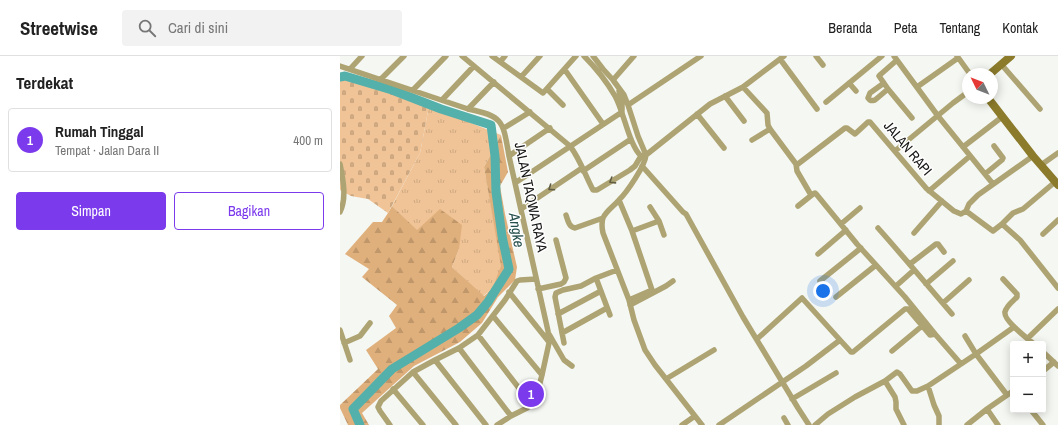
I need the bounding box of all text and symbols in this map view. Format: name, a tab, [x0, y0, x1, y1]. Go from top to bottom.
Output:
search box	[122, 10, 402, 46]
text: Streetwise	[20, 15, 98, 41]
icon: search	[136, 17, 158, 39]
text: Cari di sini	[168, 17, 228, 38]
text: Beranda	[828, 19, 872, 37]
text: Peta	[894, 19, 917, 37]
text: Tentang	[939, 19, 980, 37]
text: Kontak	[1002, 19, 1038, 37]
north arrow	[962, 68, 998, 104]
text: Terdekat	[16, 71, 73, 94]
street label: JALAN RAPI	[880, 117, 936, 179]
text: Rumah Tinggal	[55, 121, 144, 142]
text: 1	[27, 132, 33, 149]
text: 400 m	[293, 132, 323, 149]
street label: JALAN TAQWA RAYA	[511, 140, 551, 254]
text: Tempat · Jalan Dara II	[55, 142, 159, 159]
one-way arrow	[609, 176, 616, 184]
one-way arrow	[548, 183, 555, 191]
button: Simpan	[16, 192, 166, 230]
button: Bagikan	[174, 192, 324, 230]
water label: Angke	[504, 210, 530, 249]
your location	[813, 281, 833, 301]
map controls	[1010, 341, 1046, 413]
button: +	[1010, 341, 1046, 377]
button: −	[1010, 377, 1046, 413]
pin: 1	[518, 379, 544, 409]

